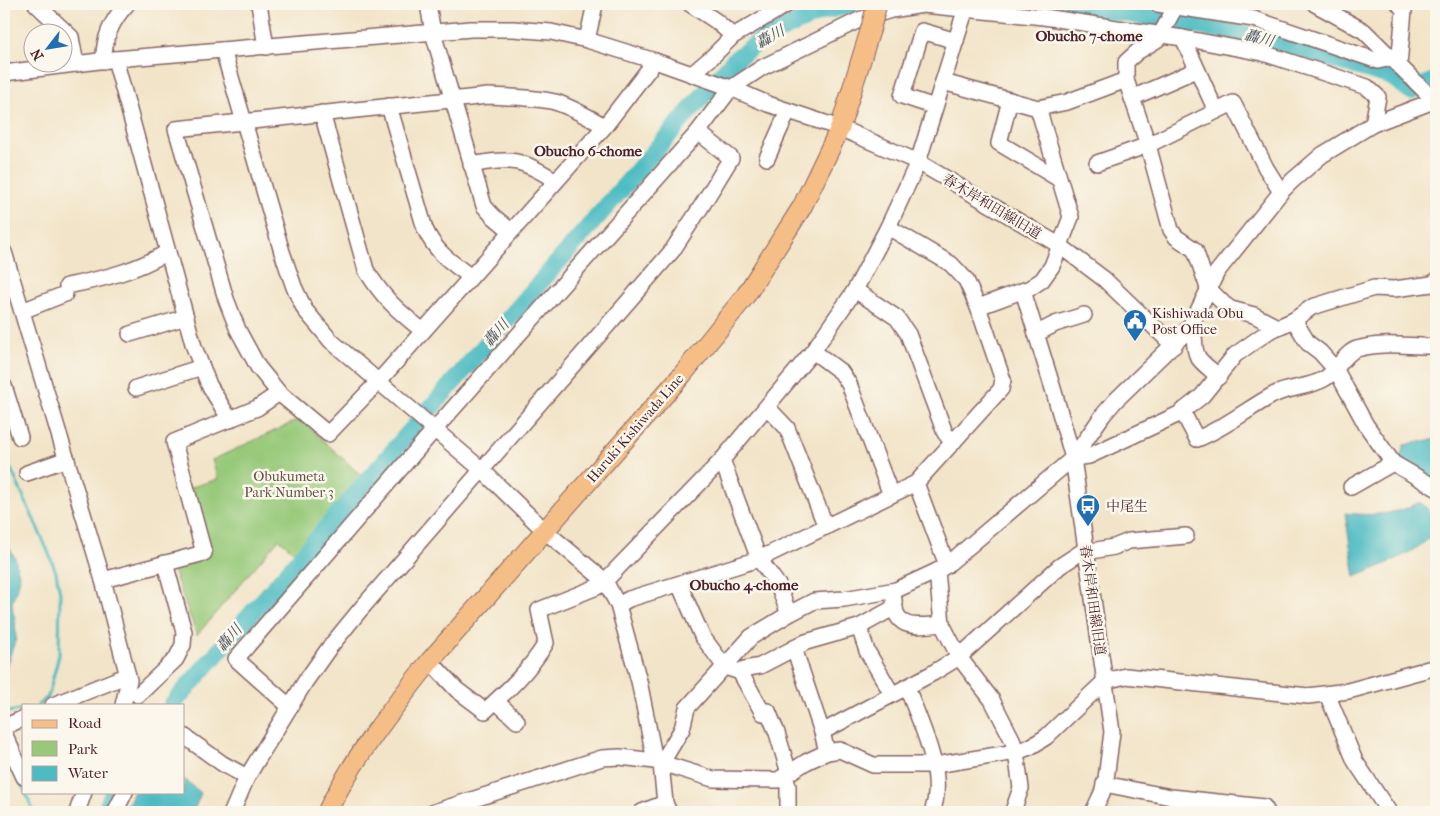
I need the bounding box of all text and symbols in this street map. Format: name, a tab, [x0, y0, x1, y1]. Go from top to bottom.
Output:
water label: 轟川	[753, 21, 789, 52]
north arrow	[22, 22, 72, 72]
water label: 轟川	[1242, 26, 1278, 51]
district label: Obucho 7-chome	[1035, 27, 1143, 45]
text: N	[27, 45, 47, 63]
district label: Obucho 6-chome	[534, 142, 643, 160]
street label: 春木岸和田線旧道	[939, 170, 1044, 243]
place label: Kishiwada Obu Post Office	[1152, 305, 1243, 338]
public building icon: Kishiwada Obu Post Office	[1122, 308, 1148, 342]
water label: 轟川	[479, 314, 514, 350]
street label: Haruki Kishiwada Line	[584, 370, 687, 486]
park label: Obukumeta Park Number 3	[244, 468, 334, 501]
bus stop icon: 中尾生	[1075, 493, 1101, 527]
place label: 中尾生	[1106, 498, 1148, 515]
street label: 春木岸和田線旧道	[1076, 543, 1109, 657]
district label: Obucho 4-chome	[690, 576, 799, 594]
water label: 轟川	[212, 619, 247, 655]
legend	[22, 704, 185, 794]
text: Road	[68, 714, 102, 732]
text: Park	[68, 740, 98, 758]
text: Water	[67, 764, 108, 782]

